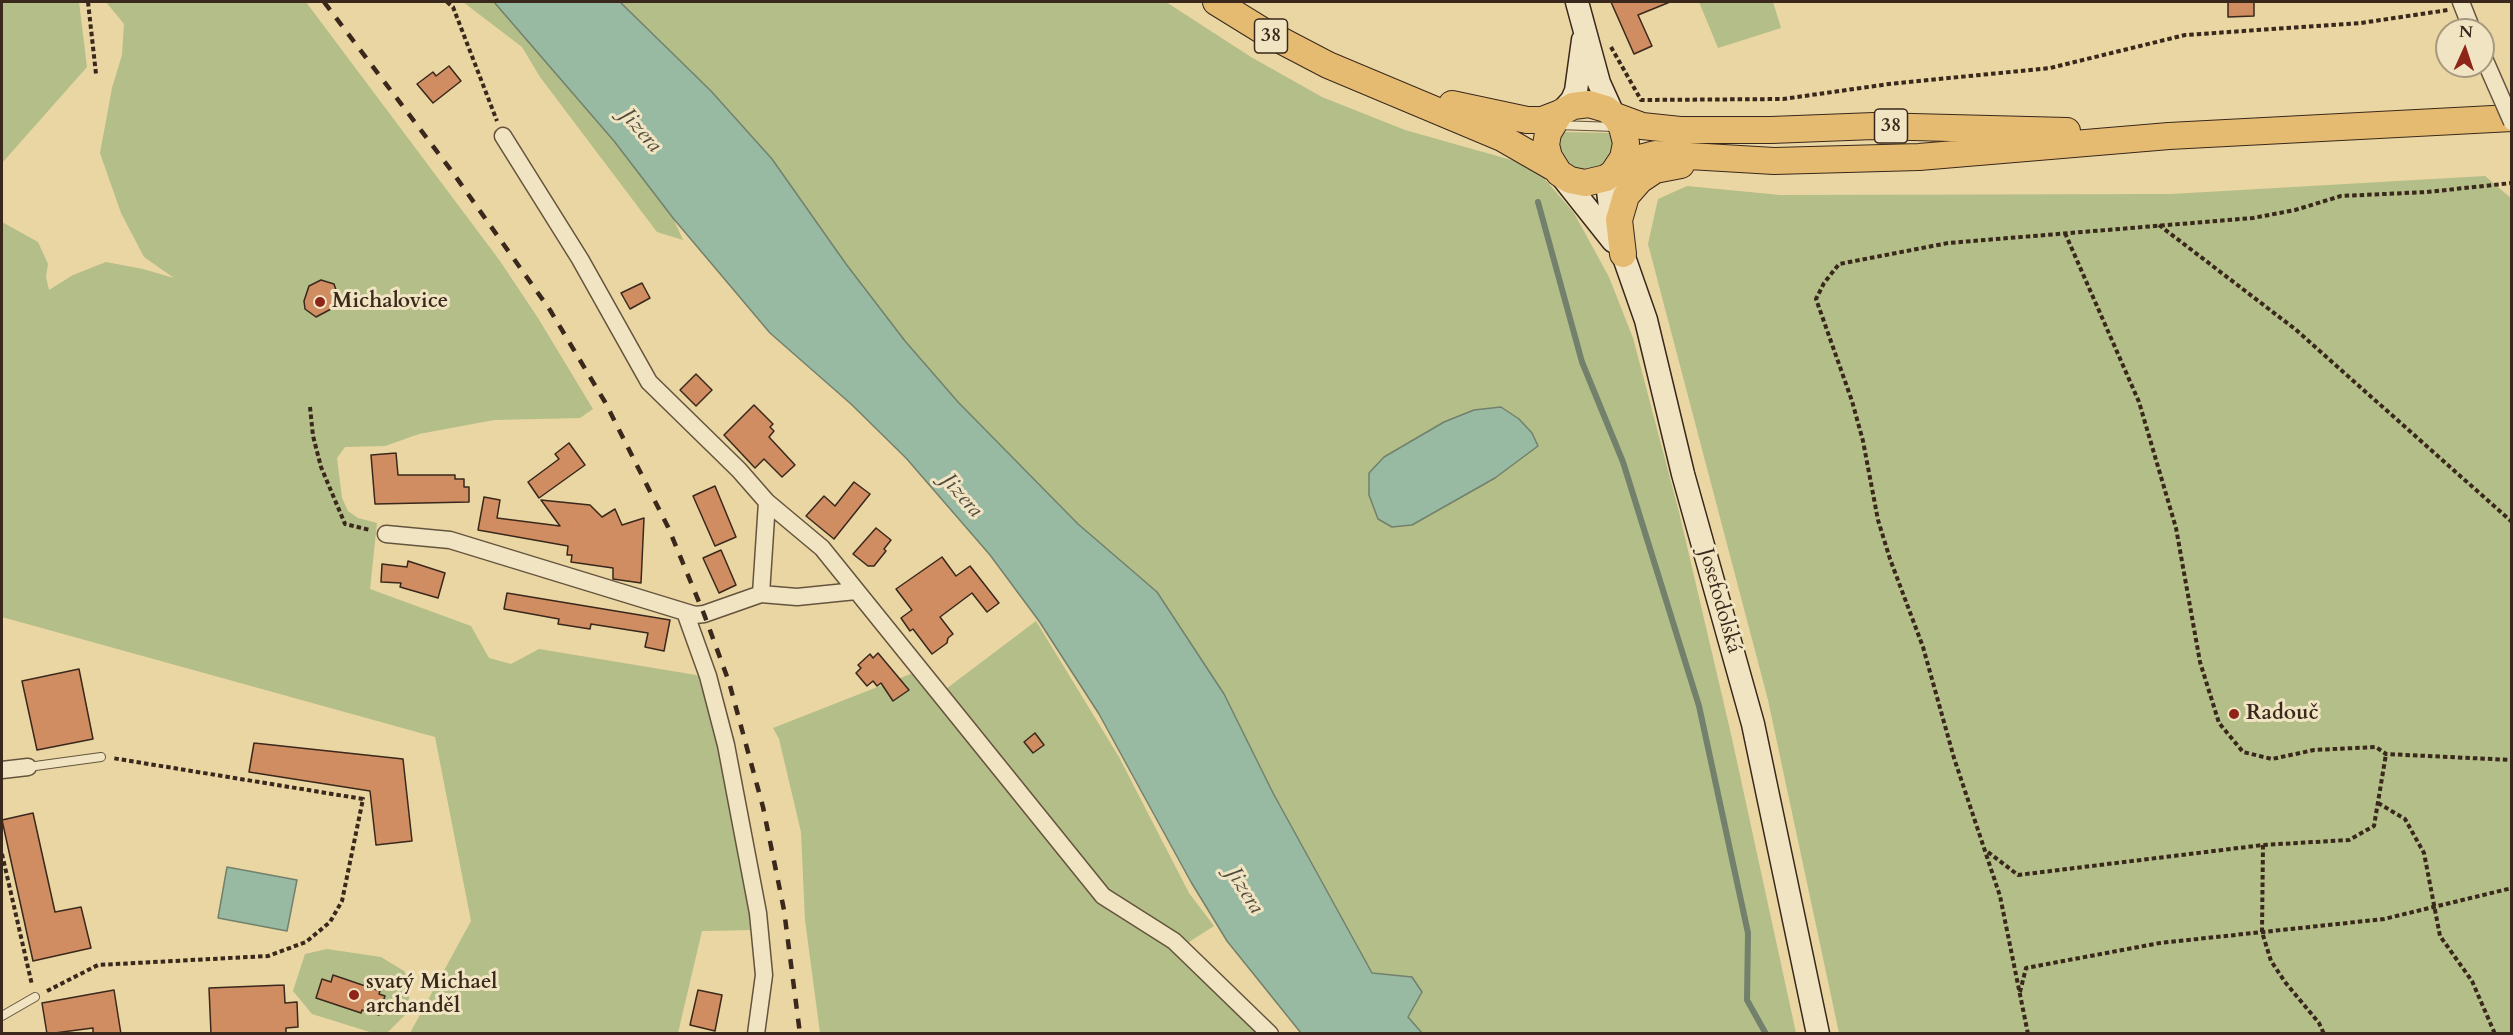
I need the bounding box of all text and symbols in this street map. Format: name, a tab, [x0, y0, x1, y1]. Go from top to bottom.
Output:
north arrow	[2435, 18, 2495, 78]
road number: 38	[1254, 19, 1288, 53]
text: N	[2458, 21, 2473, 43]
water label: Jizera	[614, 103, 666, 159]
road number: 38	[1874, 109, 1908, 143]
place label: Michalovice	[332, 289, 448, 315]
marker: Michalovice	[313, 295, 327, 309]
water label: Jizera	[935, 468, 987, 524]
street label: Josefodolská	[1692, 546, 1746, 656]
place label: Radouč	[2246, 701, 2319, 727]
marker: Radouč	[2227, 707, 2241, 721]
water label: Jizera	[1220, 863, 1268, 919]
place label: svatý Michael archanděl	[366, 970, 497, 1020]
marker: svatý Michael archanděl	[347, 988, 361, 1002]

